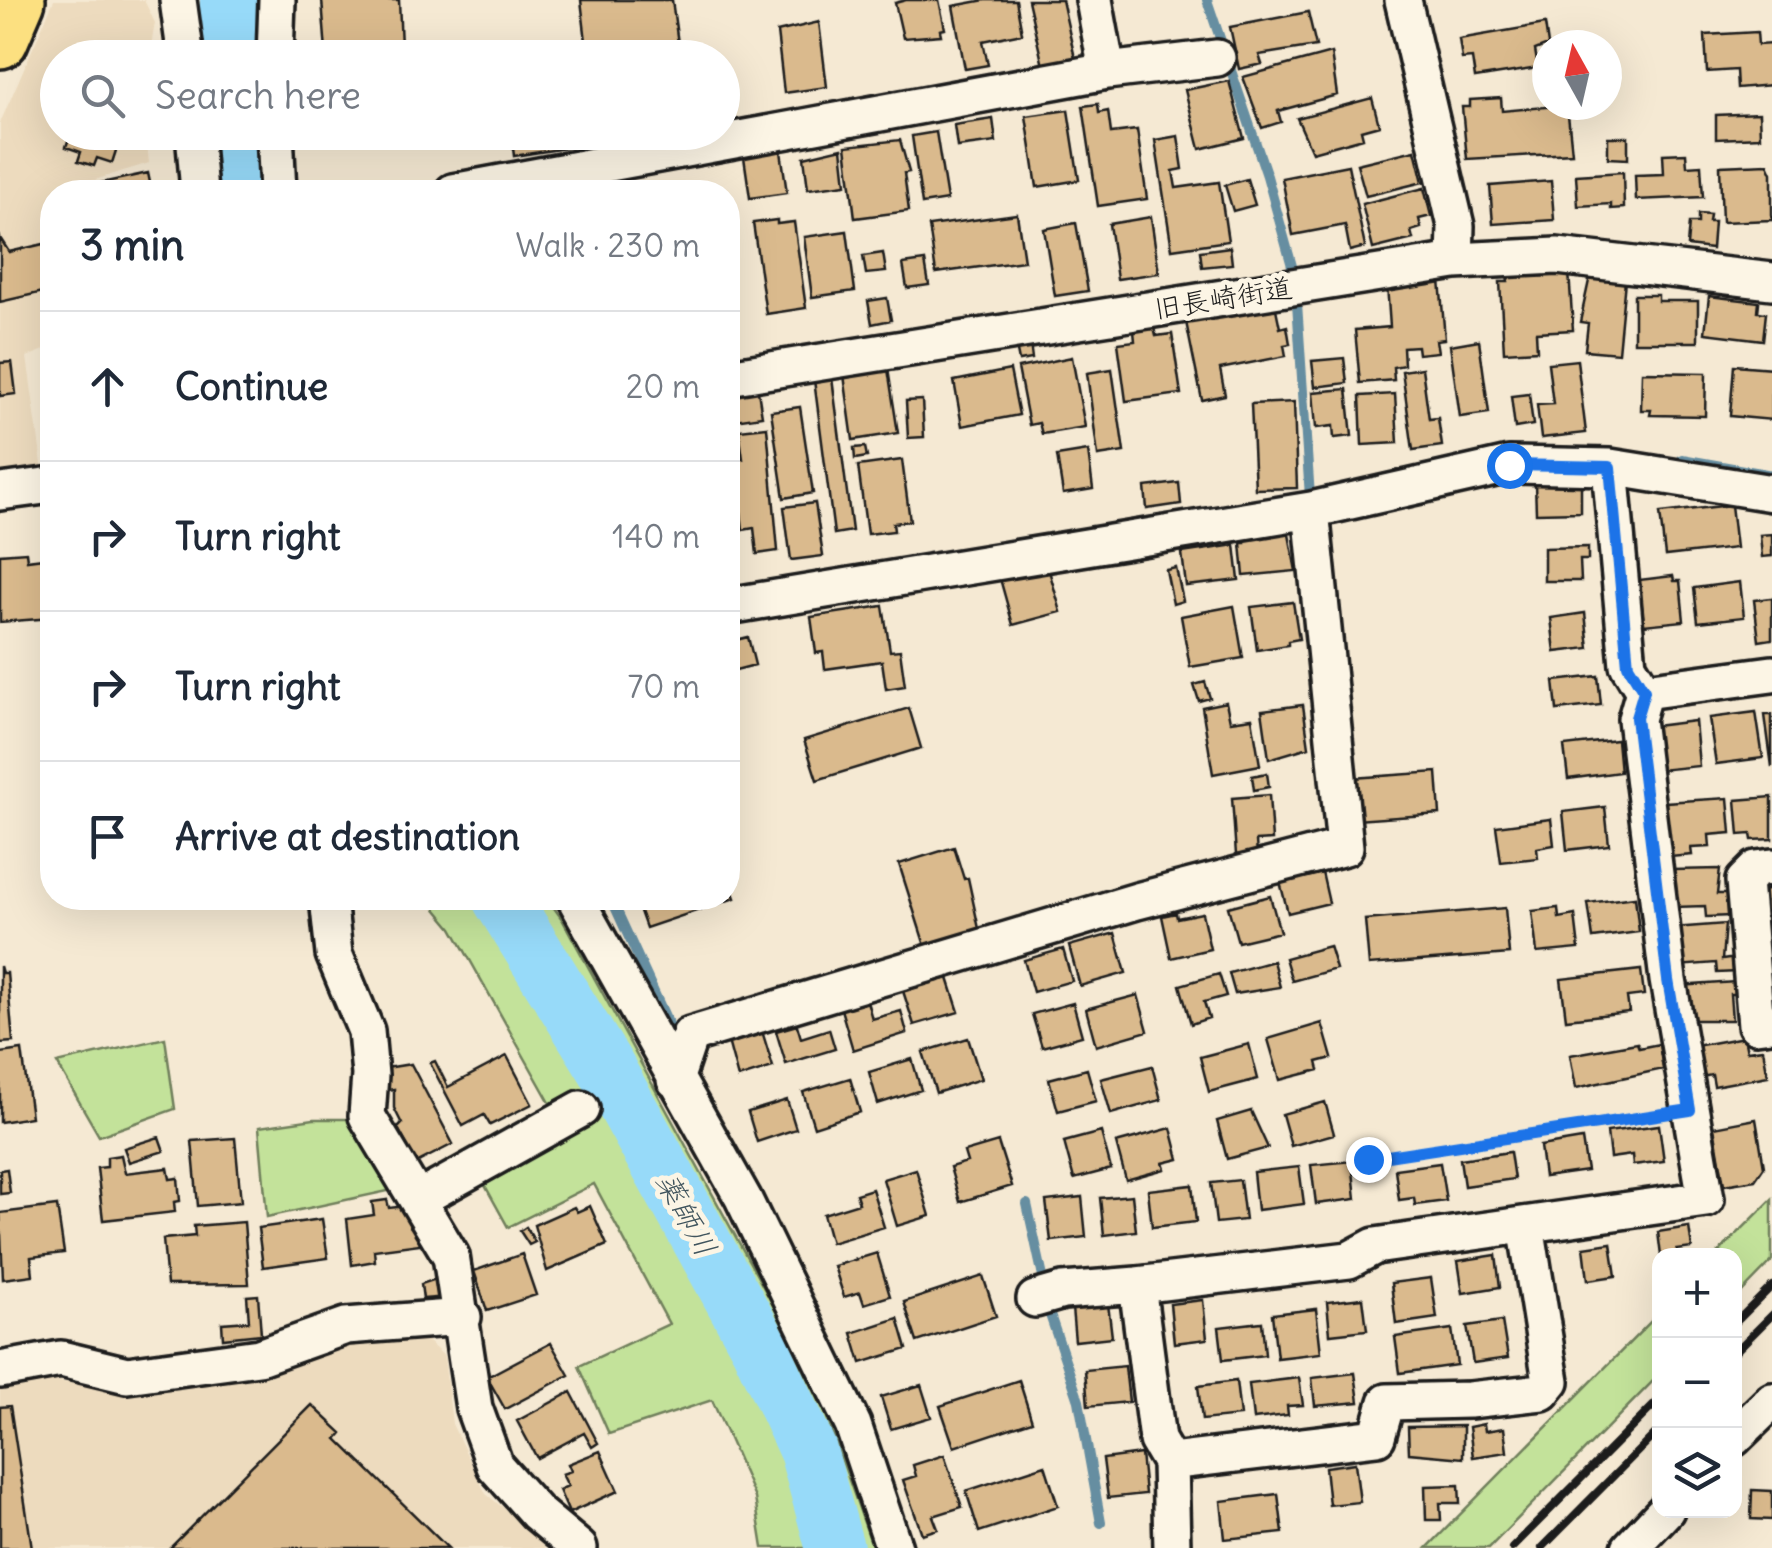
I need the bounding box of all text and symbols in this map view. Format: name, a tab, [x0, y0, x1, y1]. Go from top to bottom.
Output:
north arrow	[1532, 30, 1622, 120]
search box	[40, 40, 740, 150]
icon: search	[75, 68, 130, 123]
text: Search here	[155, 72, 361, 119]
text: 3 min	[80, 219, 184, 271]
text: Walk · 230 m	[515, 225, 700, 266]
street label: 旧長崎街道	[1151, 269, 1295, 327]
icon: ahead	[80, 359, 135, 414]
text: Continue	[175, 363, 328, 410]
text: 20 m	[626, 366, 700, 407]
route start	[1487, 443, 1533, 489]
icon: right	[80, 509, 135, 564]
text: Turn right	[175, 513, 341, 560]
text: 140 m	[612, 516, 700, 557]
icon: right	[80, 659, 135, 714]
text: Turn right	[175, 663, 341, 710]
text: 70 m	[628, 666, 700, 707]
icon: arrive	[80, 809, 135, 864]
text: Arrive at destination	[175, 813, 520, 860]
route end	[1346, 1137, 1392, 1183]
water label: 薬師川	[649, 1165, 725, 1263]
map controls	[1652, 1248, 1742, 1518]
button: +	[1652, 1248, 1742, 1338]
button: −	[1652, 1338, 1742, 1428]
button: layers	[1652, 1428, 1742, 1518]

